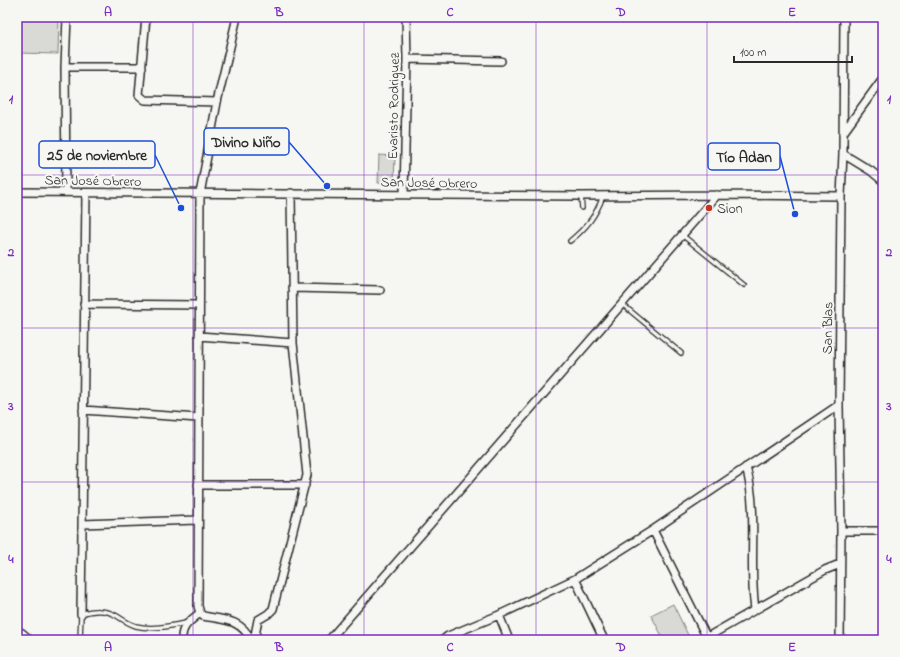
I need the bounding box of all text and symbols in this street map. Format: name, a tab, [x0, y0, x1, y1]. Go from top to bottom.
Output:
text: A	[104, 3, 112, 22]
text: B	[274, 3, 284, 22]
text: C	[446, 3, 454, 22]
text: D	[615, 3, 626, 22]
text: E	[788, 3, 796, 22]
scale bar	[734, 38, 852, 64]
text: 100 m	[740, 44, 767, 62]
street label: Evaristo Rodriguez	[383, 52, 407, 160]
text: 1	[9, 90, 14, 109]
text: 1	[887, 90, 892, 109]
callout: Divino Niño	[204, 128, 289, 155]
text: Divino Niño	[210, 132, 281, 154]
callout: 25 de noviembre	[39, 141, 155, 168]
callout: Tío Adan	[708, 143, 780, 170]
text: 25 de noviembre	[46, 145, 148, 167]
text: Tío Adan	[716, 147, 773, 169]
street label: San José Obrero	[44, 170, 142, 193]
street label: San José Obrero	[380, 172, 478, 195]
place label: Sion	[717, 199, 743, 220]
marker: Sion	[704, 203, 714, 213]
text: 2	[7, 243, 15, 262]
text: 2	[885, 243, 893, 262]
street label: San Blas	[818, 302, 839, 354]
text: 3	[7, 397, 14, 416]
text: 3	[885, 397, 892, 416]
text: 4	[7, 550, 14, 569]
text: 4	[885, 550, 892, 569]
text: A	[104, 638, 112, 657]
text: B	[274, 638, 284, 657]
text: C	[446, 638, 454, 657]
text: D	[615, 638, 626, 657]
text: E	[788, 638, 796, 657]

